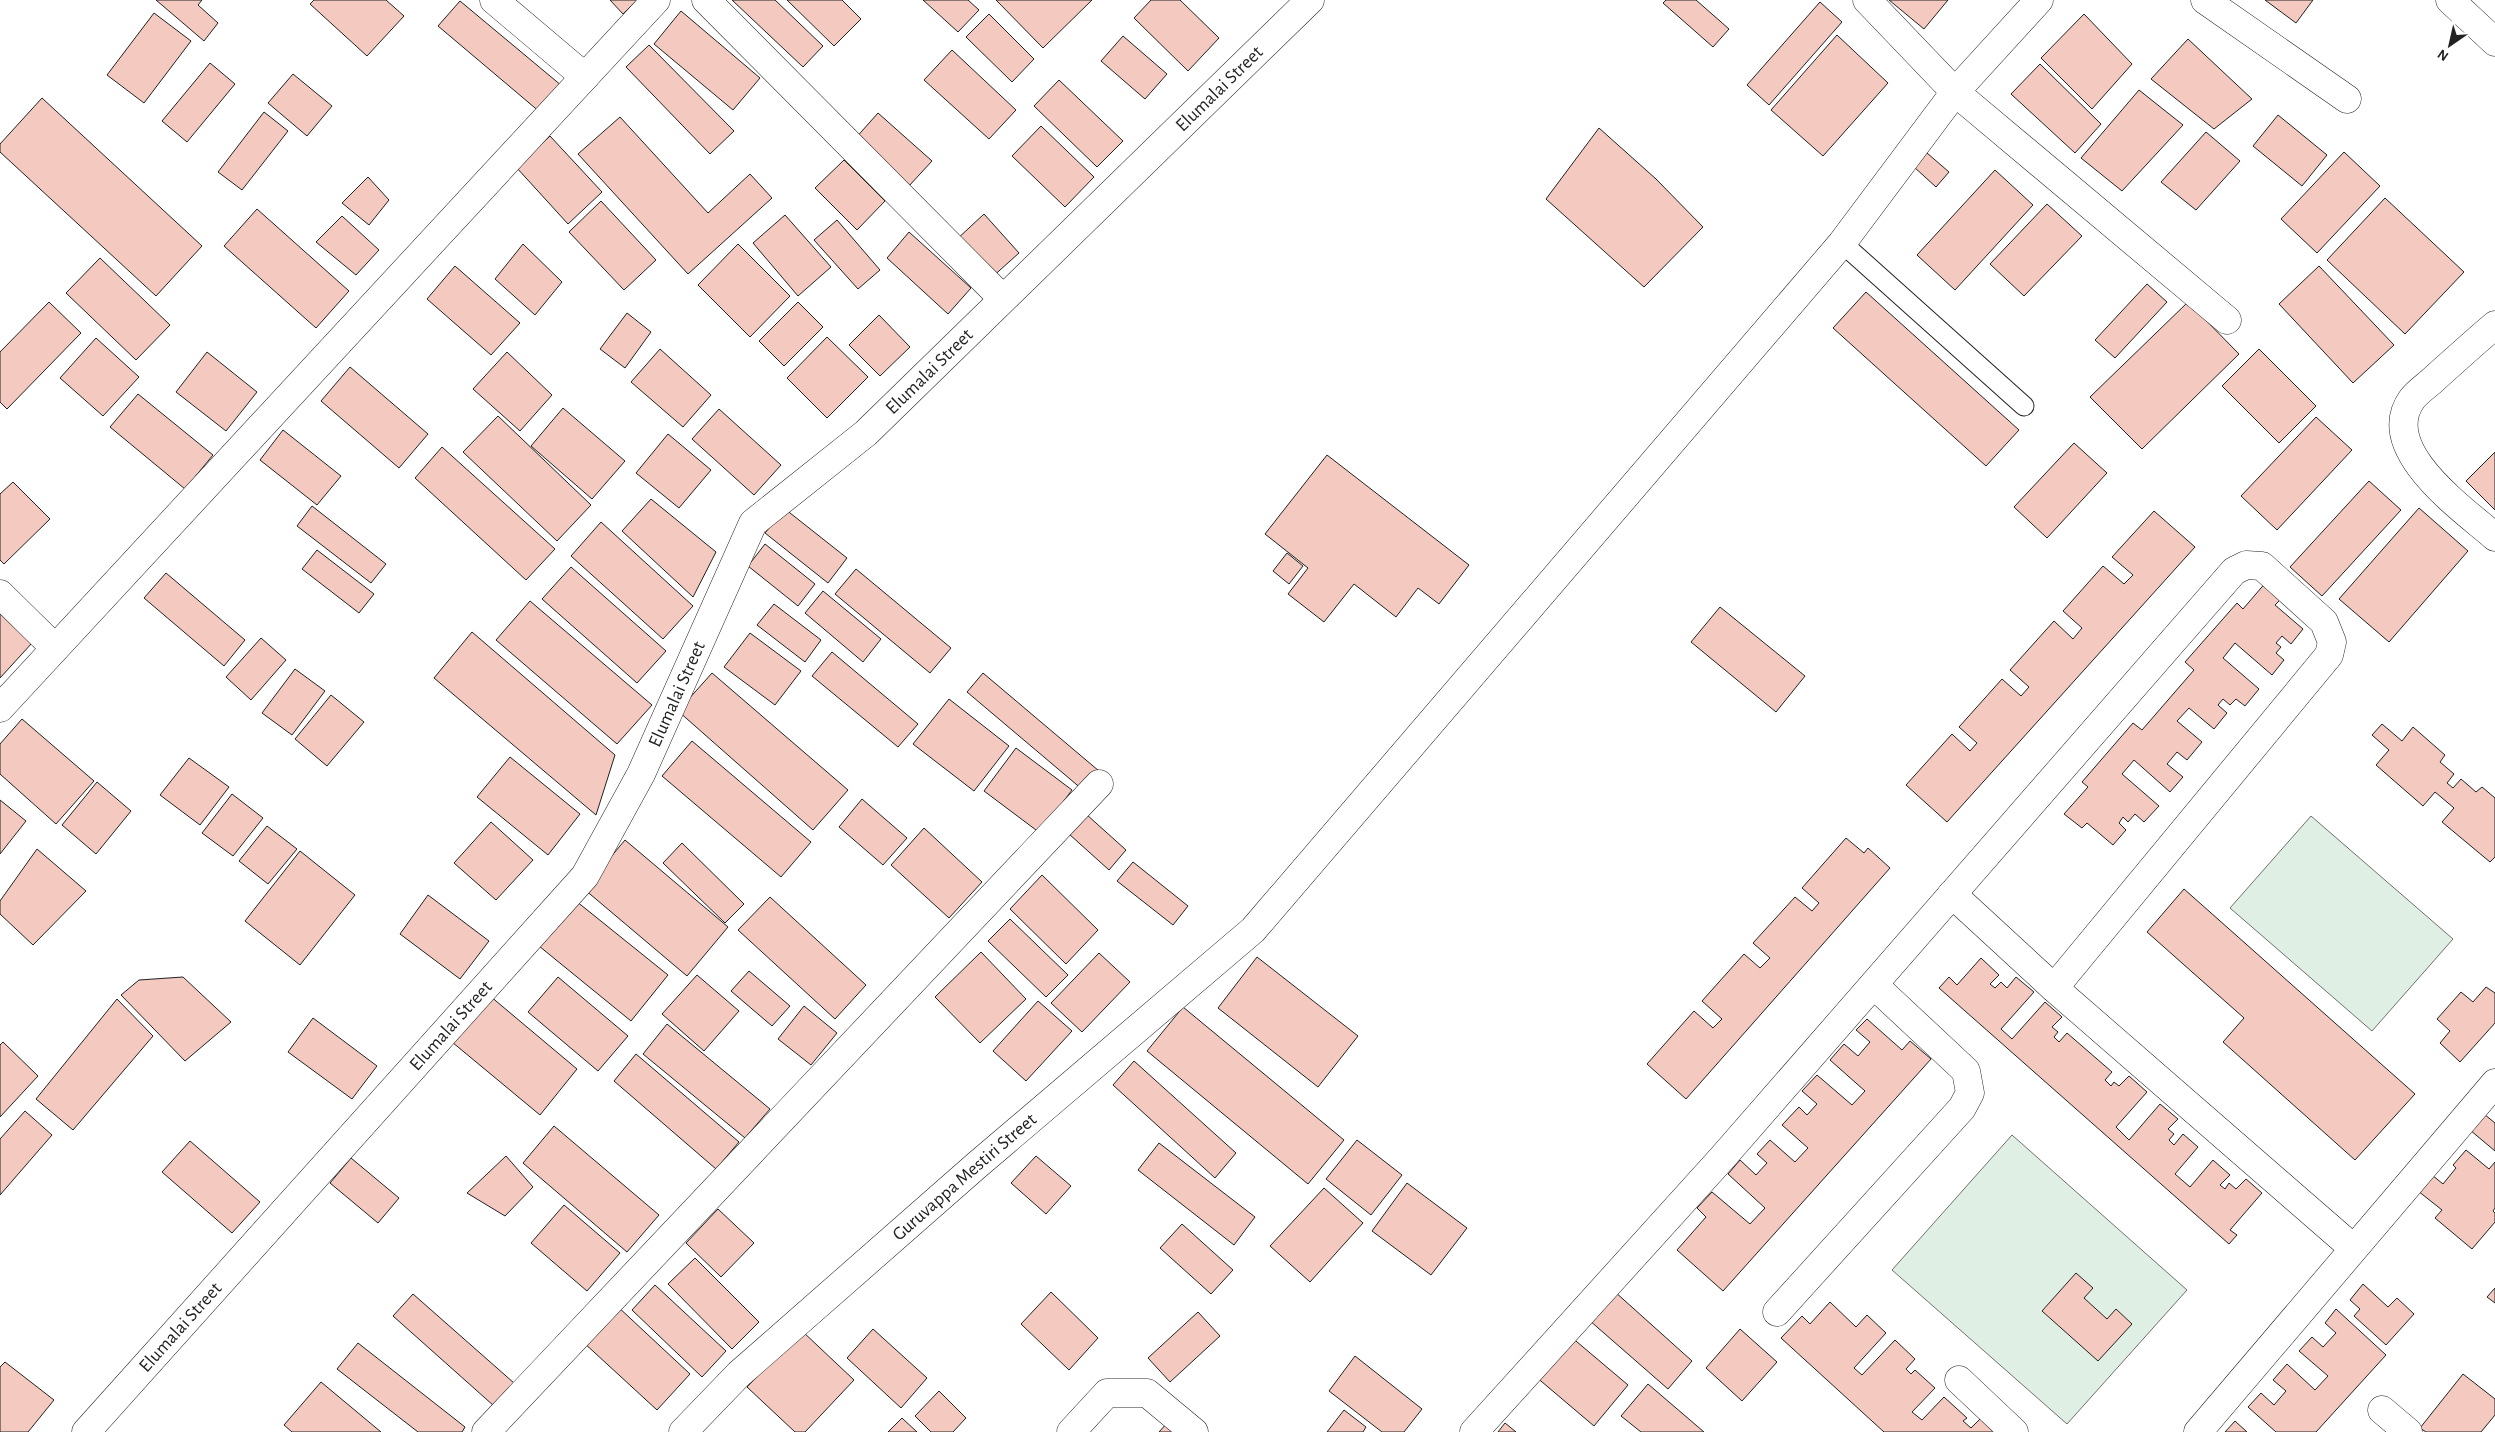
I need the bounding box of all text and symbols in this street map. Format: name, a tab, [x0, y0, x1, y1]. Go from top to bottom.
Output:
north arrow	[2425, 20, 2475, 70]
street label: Elumalai Street	[1172, 42, 1266, 135]
text: N	[2435, 46, 2451, 63]
street label: Elumalai Street	[882, 325, 976, 418]
street label: Elumalai Street	[645, 638, 708, 750]
street label: Elumalai Street	[406, 977, 496, 1074]
street label: Guruvappa Mestiri Street	[889, 1109, 1040, 1244]
street label: Elumalai Street	[135, 1279, 225, 1376]

